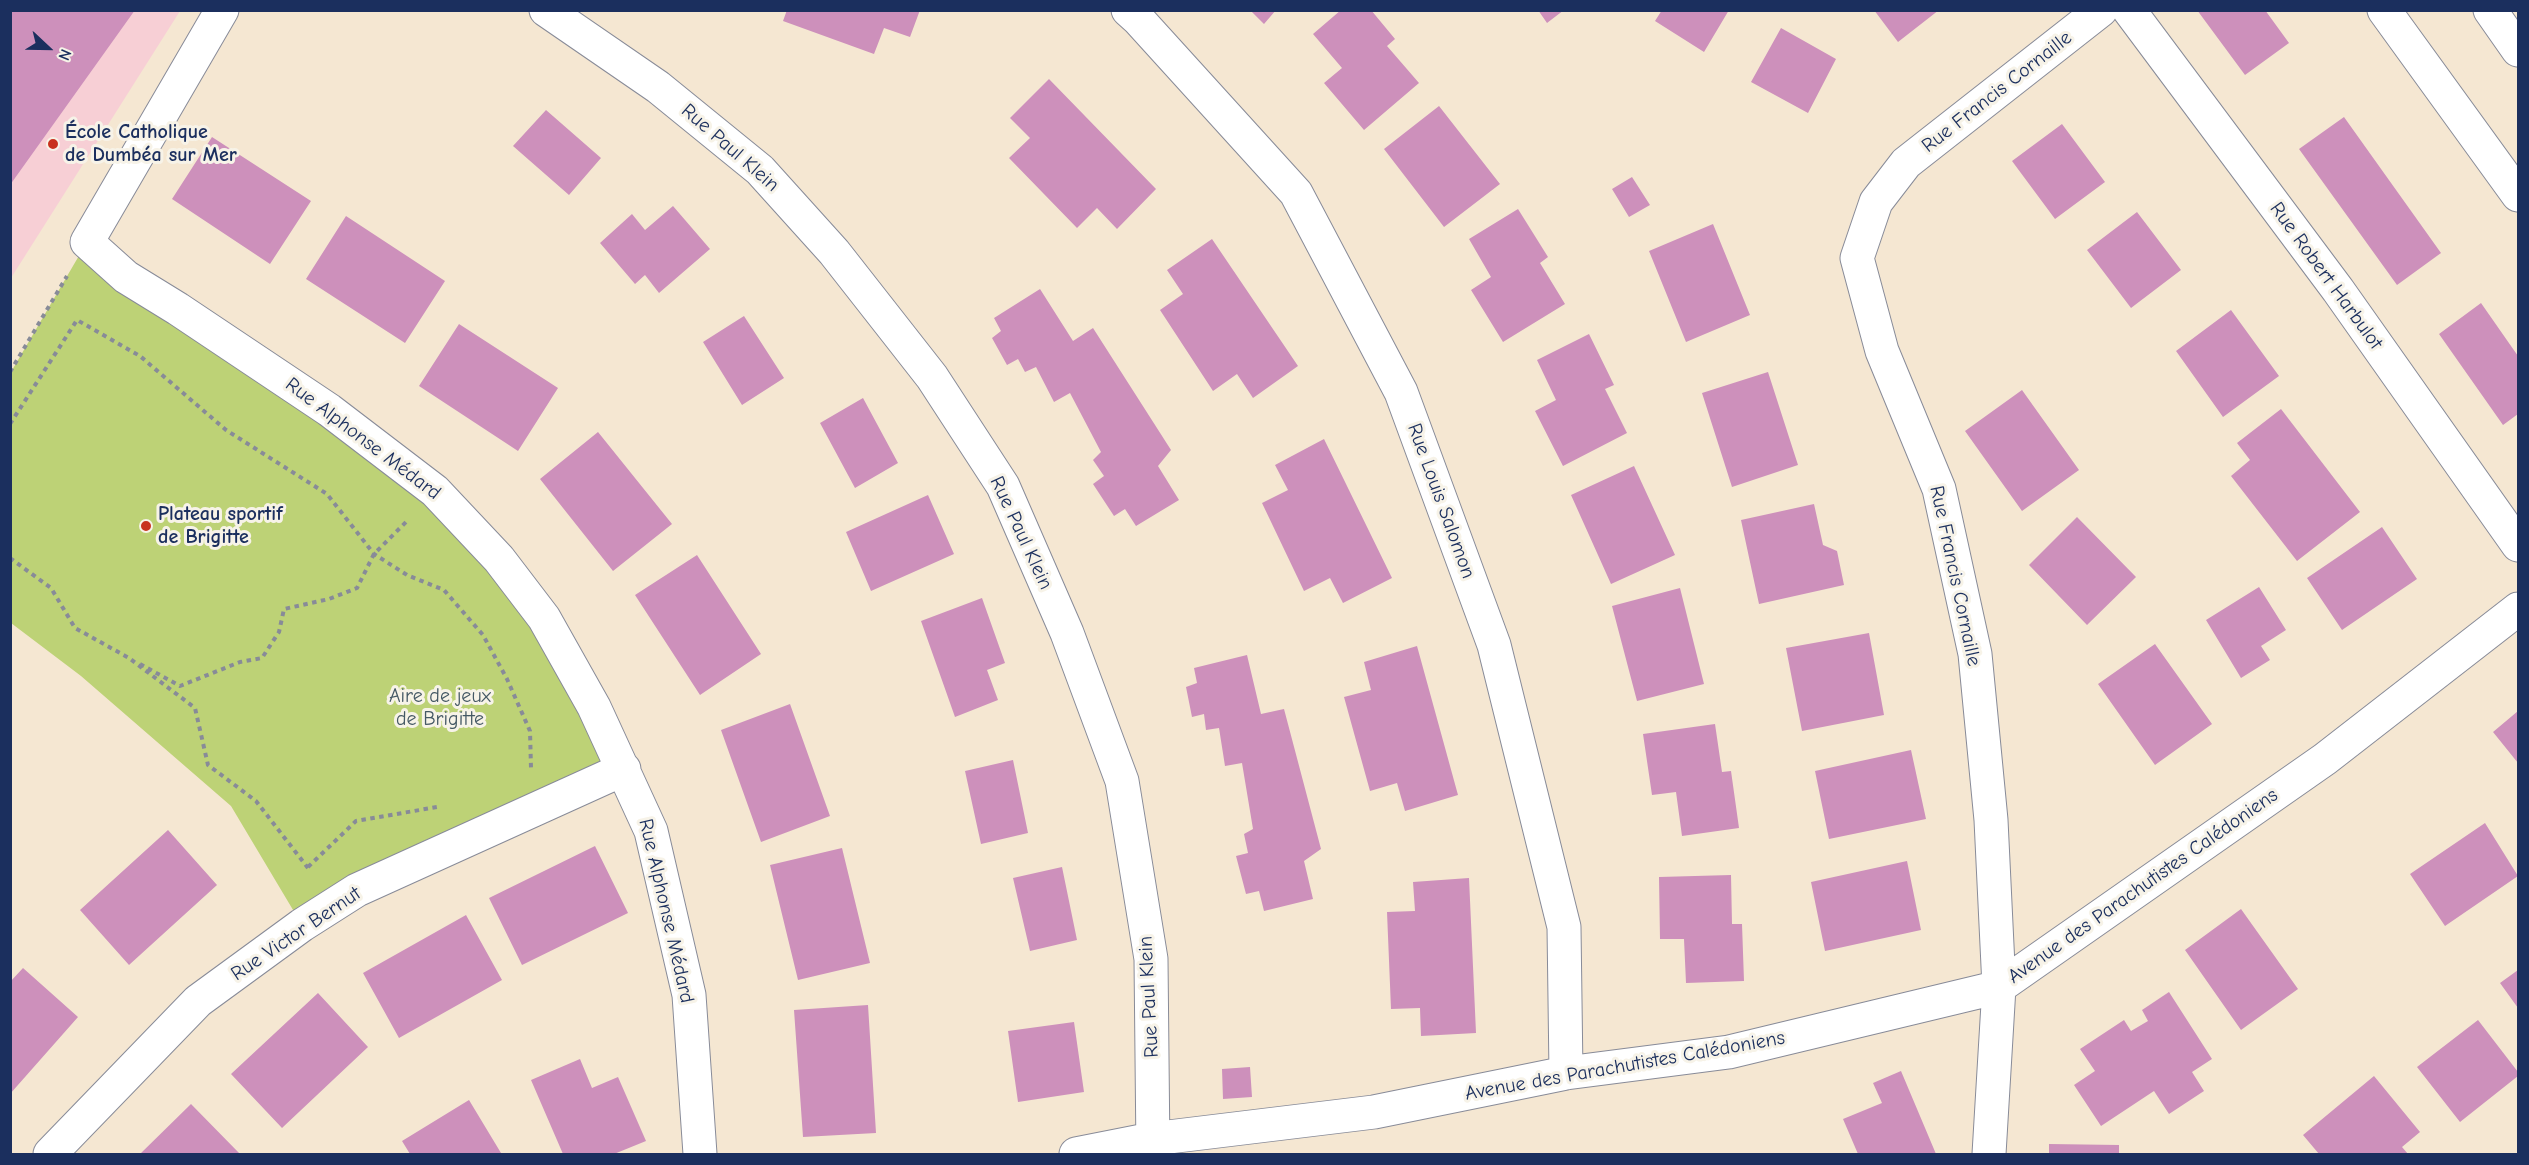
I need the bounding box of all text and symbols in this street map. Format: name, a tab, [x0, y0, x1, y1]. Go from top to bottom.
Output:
north arrow	[18, 18, 78, 78]
street label: Rue Francis Cornaille	[1917, 26, 2077, 158]
text: N	[54, 47, 75, 63]
street label: Rue Paul Klein	[676, 99, 784, 197]
place label: École Catholique de Dumbéa sur Mer	[65, 120, 237, 167]
marker: École Catholique de Dumbéa sur Mer	[46, 137, 60, 151]
street label: Rue Robert Harbulot	[2264, 198, 2388, 354]
street label: Rue Alphonse Médard	[281, 373, 445, 505]
street label: Rue Louis Salomon	[1402, 420, 1480, 582]
street label: Rue Paul Klein	[984, 473, 1058, 593]
street label: Rue Francis Cornaille	[1924, 484, 1986, 668]
place label: Plateau sportif de Brigitte	[158, 502, 283, 549]
marker: Plateau sportif de Brigitte	[139, 519, 153, 533]
park label: Aire de jeux de Brigitte	[389, 684, 491, 731]
street label: Avenue des Parachutistes Calédoniens	[2003, 783, 2283, 989]
street label: Rue Alphonse Médard	[633, 817, 699, 1005]
street label: Rue Victor Bernut	[227, 882, 365, 986]
street label: Rue Paul Klein	[1134, 935, 1164, 1059]
street label: Avenue des Parachutistes Calédoniens	[1463, 1026, 1787, 1106]

